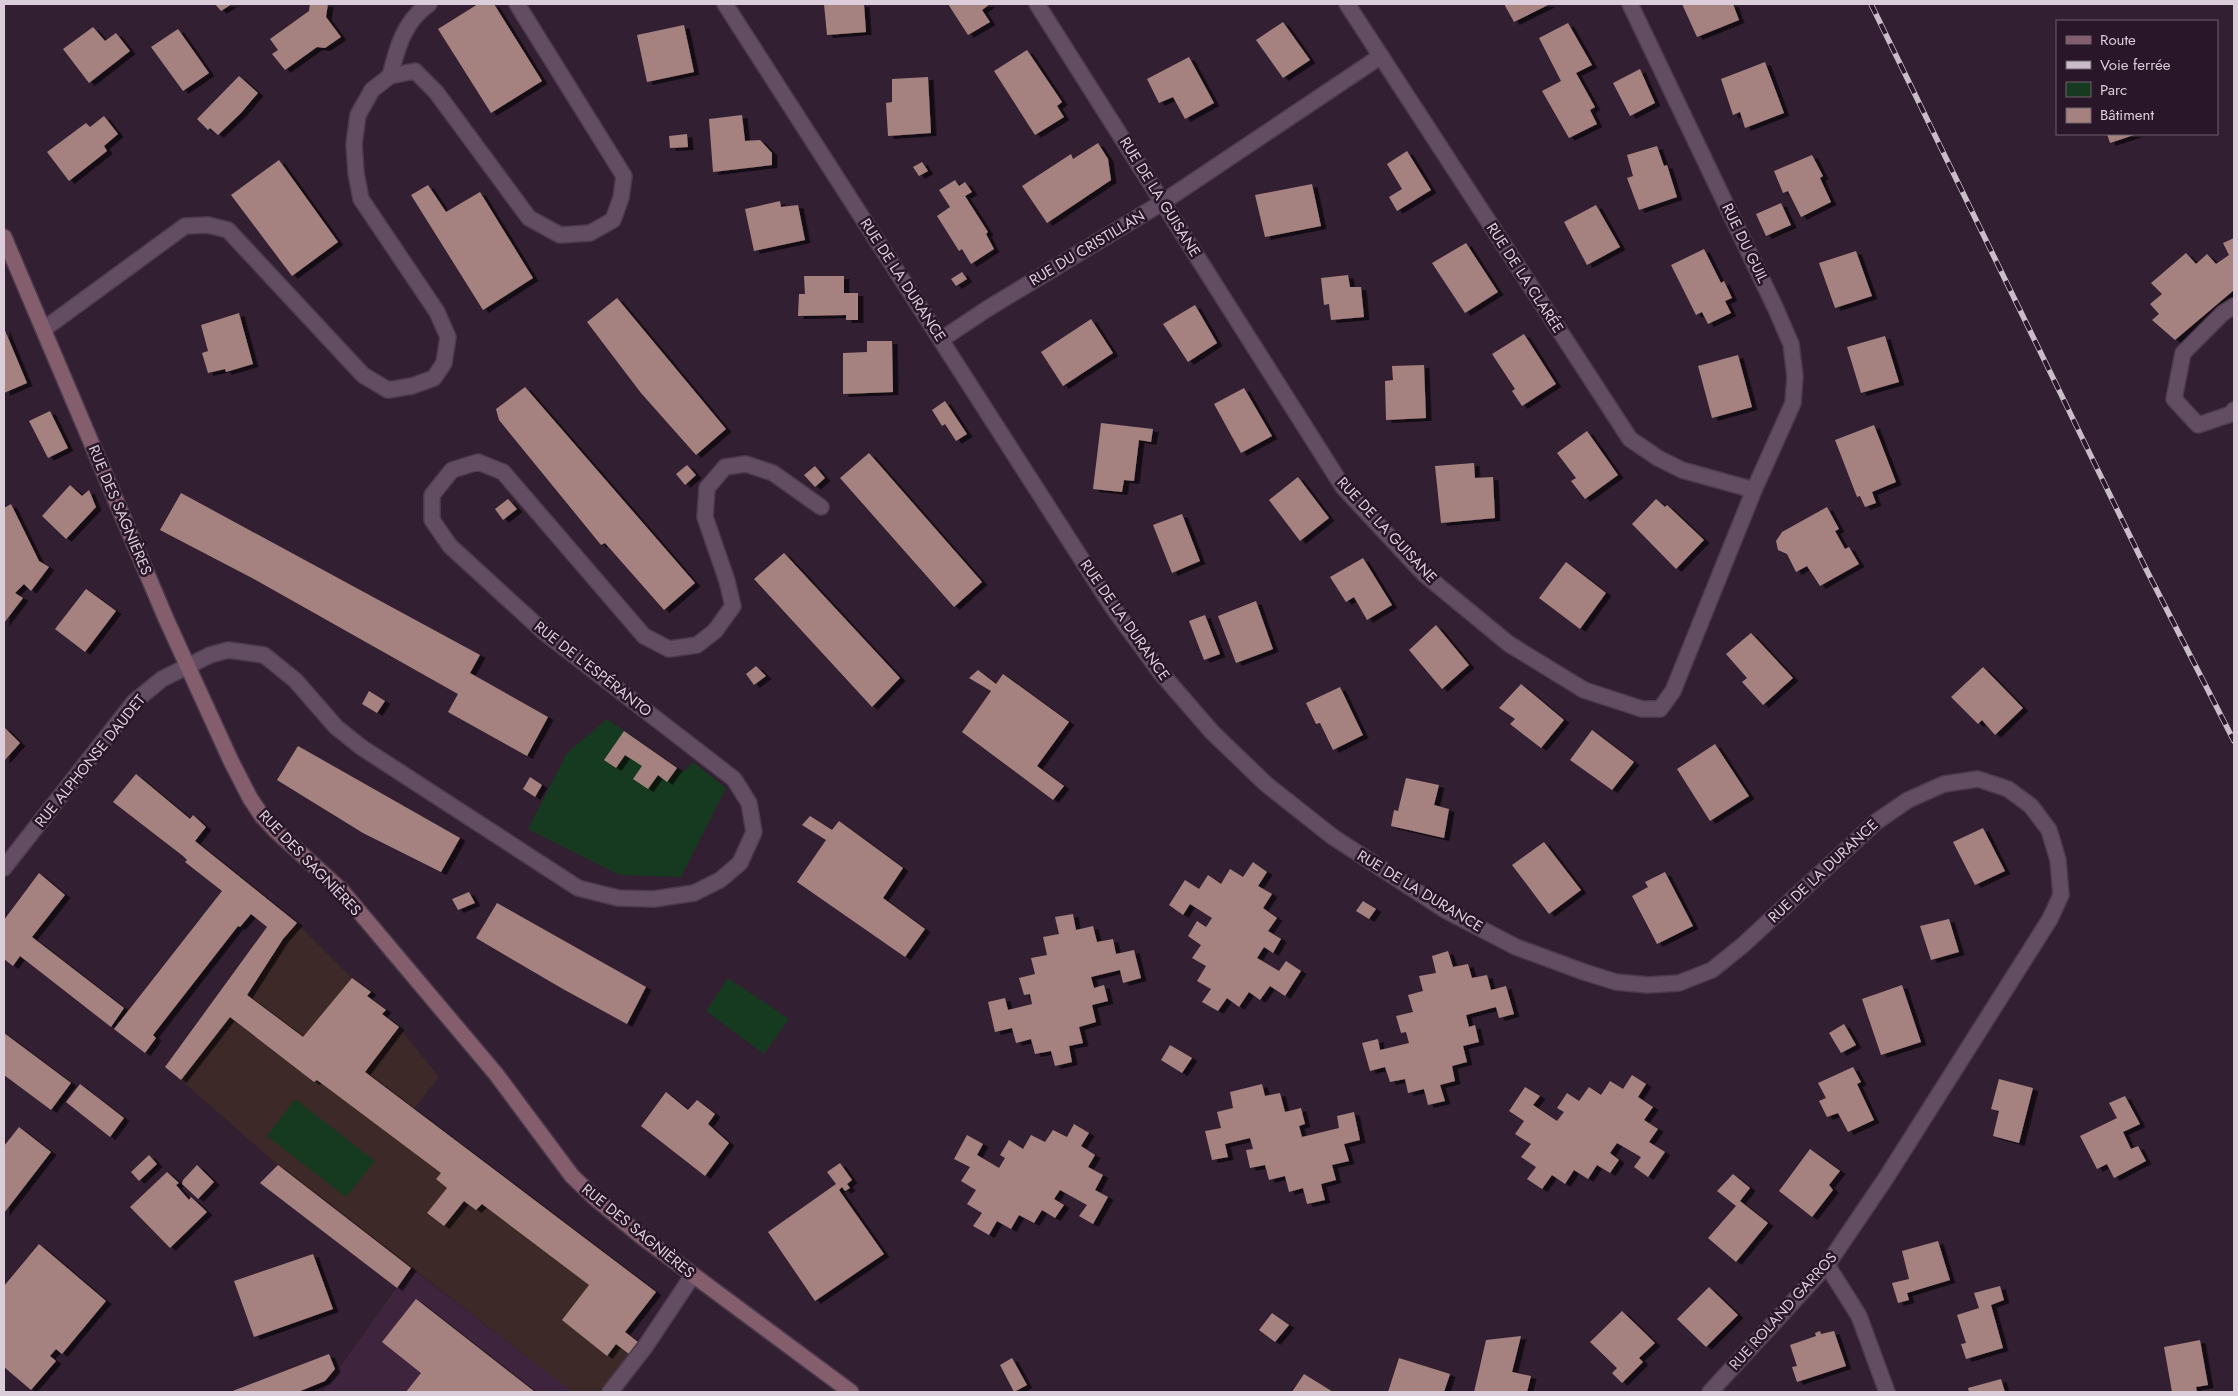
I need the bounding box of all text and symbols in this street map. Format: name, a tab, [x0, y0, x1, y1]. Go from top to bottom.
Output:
legend	[2056, 20, 2218, 135]
text: Route	[2100, 29, 2136, 51]
text: Voie ferrée	[2100, 54, 2171, 76]
text: Parc	[2100, 79, 2127, 101]
text: Bâtiment	[2100, 104, 2154, 126]
street label: RUE DE LA GUISANE	[1114, 133, 1206, 261]
street label: RUE DU GUIL	[1716, 199, 1774, 287]
street label: RUE DU CRISTILLAN	[1025, 205, 1149, 291]
street label: RUE DE LA DURANCE	[855, 214, 951, 346]
street label: RUE DE LA CLARÉE	[1481, 219, 1569, 337]
street label: RUE DES SAGNIÈRES	[83, 442, 157, 578]
street label: RUE DE LA GUISANE	[1332, 472, 1442, 588]
street label: RUE DE LA DURANCE	[1075, 555, 1175, 685]
street label: RUE DE L'ESPÉRANTO	[529, 616, 657, 722]
street label: RUE ALPHONSE DAUDET	[30, 690, 150, 832]
street label: RUE DES SAGNIÈRES	[254, 805, 366, 921]
street label: RUE DE LA DURANCE	[1763, 814, 1883, 928]
street label: RUE DE LA DURANCE	[1353, 845, 1487, 937]
street label: RUE DES SAGNIÈRES	[577, 1179, 699, 1283]
street label: RUE ROLAND GARROS	[1724, 1247, 1842, 1375]

